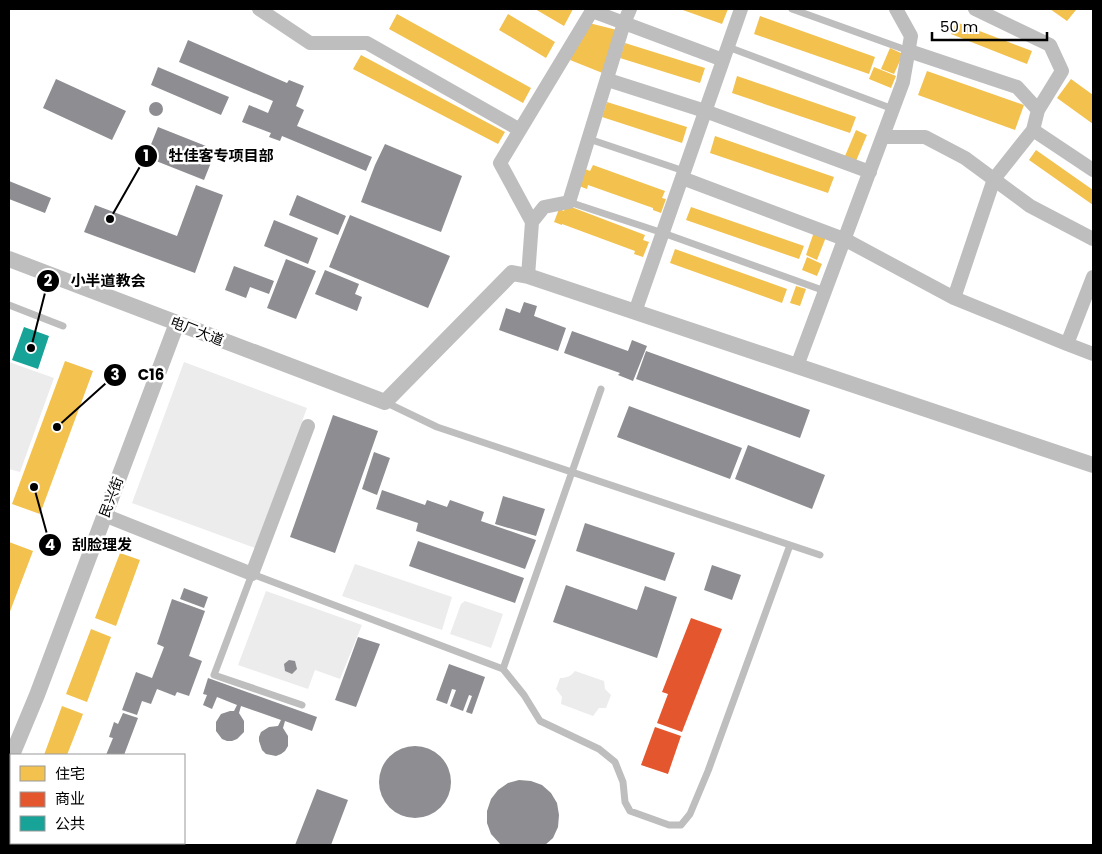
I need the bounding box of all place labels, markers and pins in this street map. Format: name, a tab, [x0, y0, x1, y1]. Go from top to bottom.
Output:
callout: 牡佳客专项目部	[133, 141, 283, 171]
callout: 小半道教会	[35, 266, 155, 296]
callout: C16	[102, 360, 174, 390]
callout: 刮脸理发	[37, 530, 142, 560]

